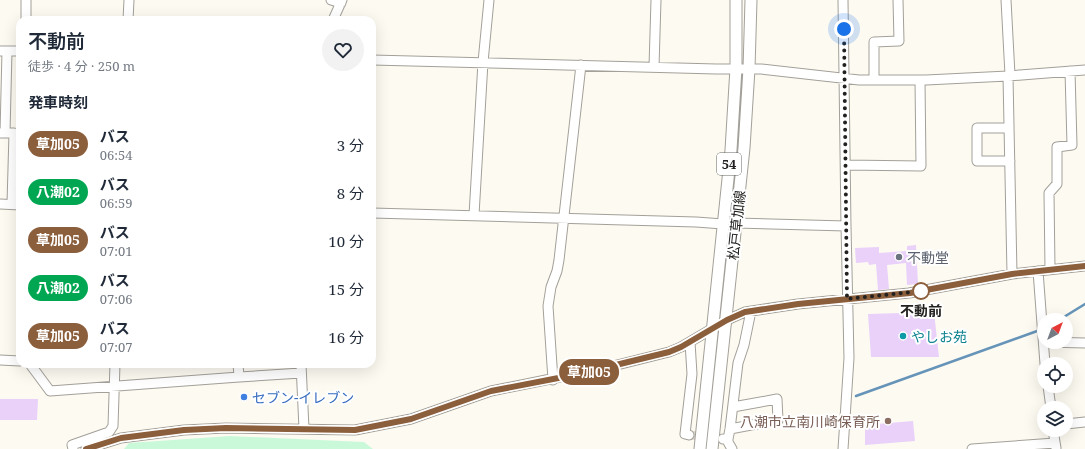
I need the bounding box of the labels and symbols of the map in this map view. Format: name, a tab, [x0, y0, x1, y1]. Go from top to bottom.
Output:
your location	[834, 19, 854, 39]
road number: 54	[717, 153, 741, 175]
street label: 松戸草加線	[723, 189, 749, 261]
place label: 不動堂	[907, 248, 949, 267]
marker: 不動堂	[894, 252, 904, 262]
marker: 不動前	[912, 282, 930, 300]
place label: 不動前	[900, 301, 942, 320]
north arrow	[1037, 313, 1073, 349]
place label: やしお苑	[911, 327, 967, 346]
marker: やしお苑	[898, 331, 908, 341]
line badge: 草加05	[561, 359, 617, 385]
place label: セブン-イレブン	[252, 388, 354, 407]
marker: セブン-イレブン	[239, 392, 249, 402]
place label: 八潮市立南川崎保育所	[740, 412, 880, 431]
marker: 八潮市立南川崎保育所	[883, 416, 893, 426]

